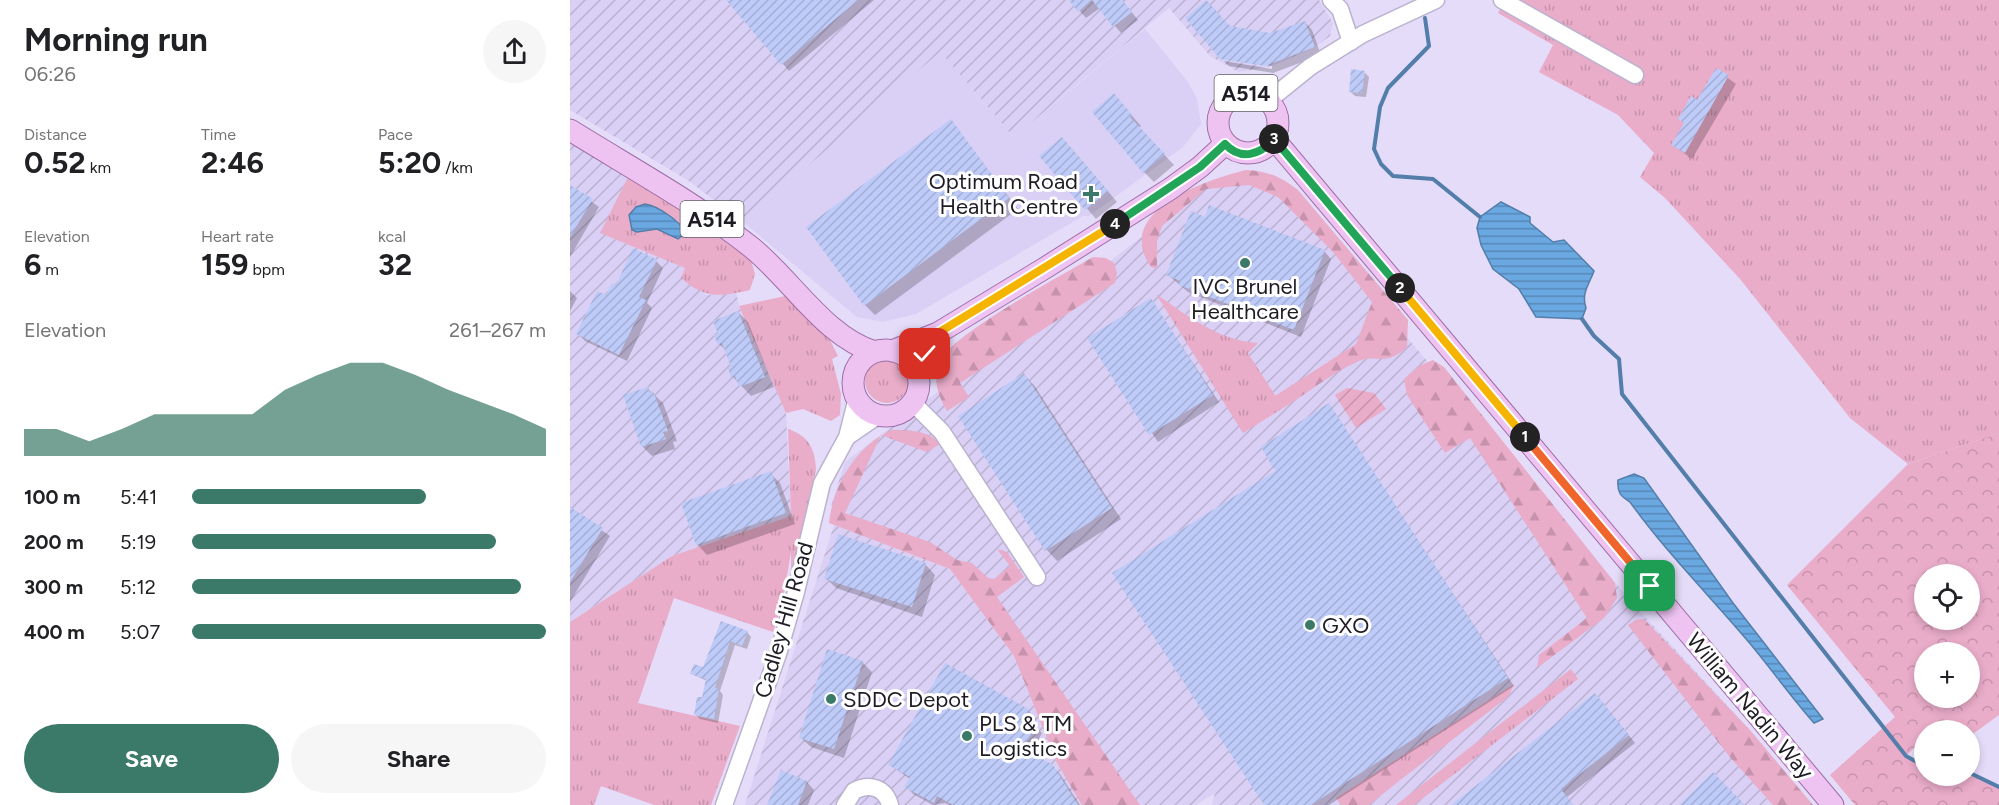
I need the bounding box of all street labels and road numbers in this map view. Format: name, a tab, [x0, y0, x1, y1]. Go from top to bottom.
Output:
road number: A514	[1214, 75, 1278, 111]
road number: A514	[680, 201, 744, 237]
street label: Cadley Hill Road	[749, 539, 819, 701]
street label: William Nadin Way	[1681, 627, 1819, 785]

